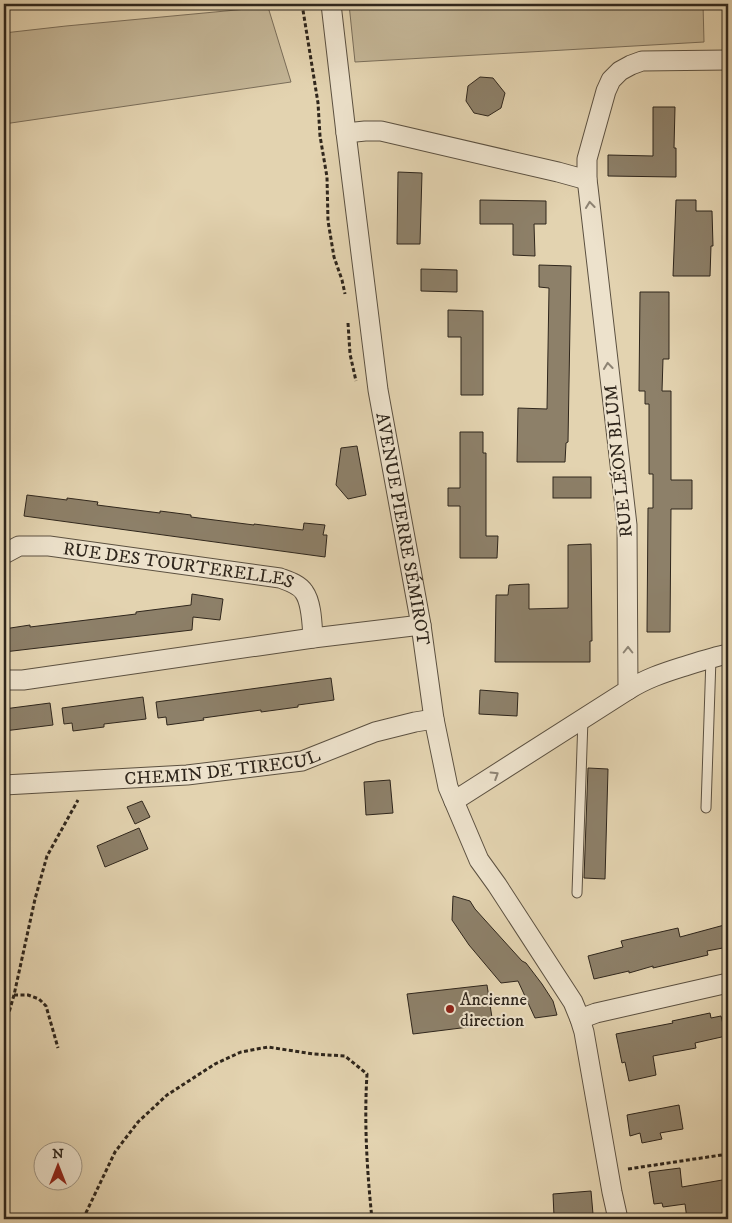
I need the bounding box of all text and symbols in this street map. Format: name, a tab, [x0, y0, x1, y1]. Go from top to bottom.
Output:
one-way arrow	[585, 200, 596, 208]
one-way arrow	[603, 362, 614, 370]
street label: RUE LÉON BLUM	[600, 383, 638, 538]
street label: AVENUE PIERRE SÉMIROT	[370, 411, 434, 647]
street label: RUE DES TOURTERELLES	[62, 538, 297, 594]
one-way arrow	[622, 646, 633, 654]
street label: CHEMIN DE TIRECUL	[124, 745, 323, 790]
one-way arrow	[489, 771, 498, 781]
place label: Ancienne direction	[460, 989, 527, 1032]
marker: Ancienne direction	[444, 1003, 456, 1015]
north arrow	[32, 1140, 82, 1190]
text: N	[52, 1145, 64, 1163]

